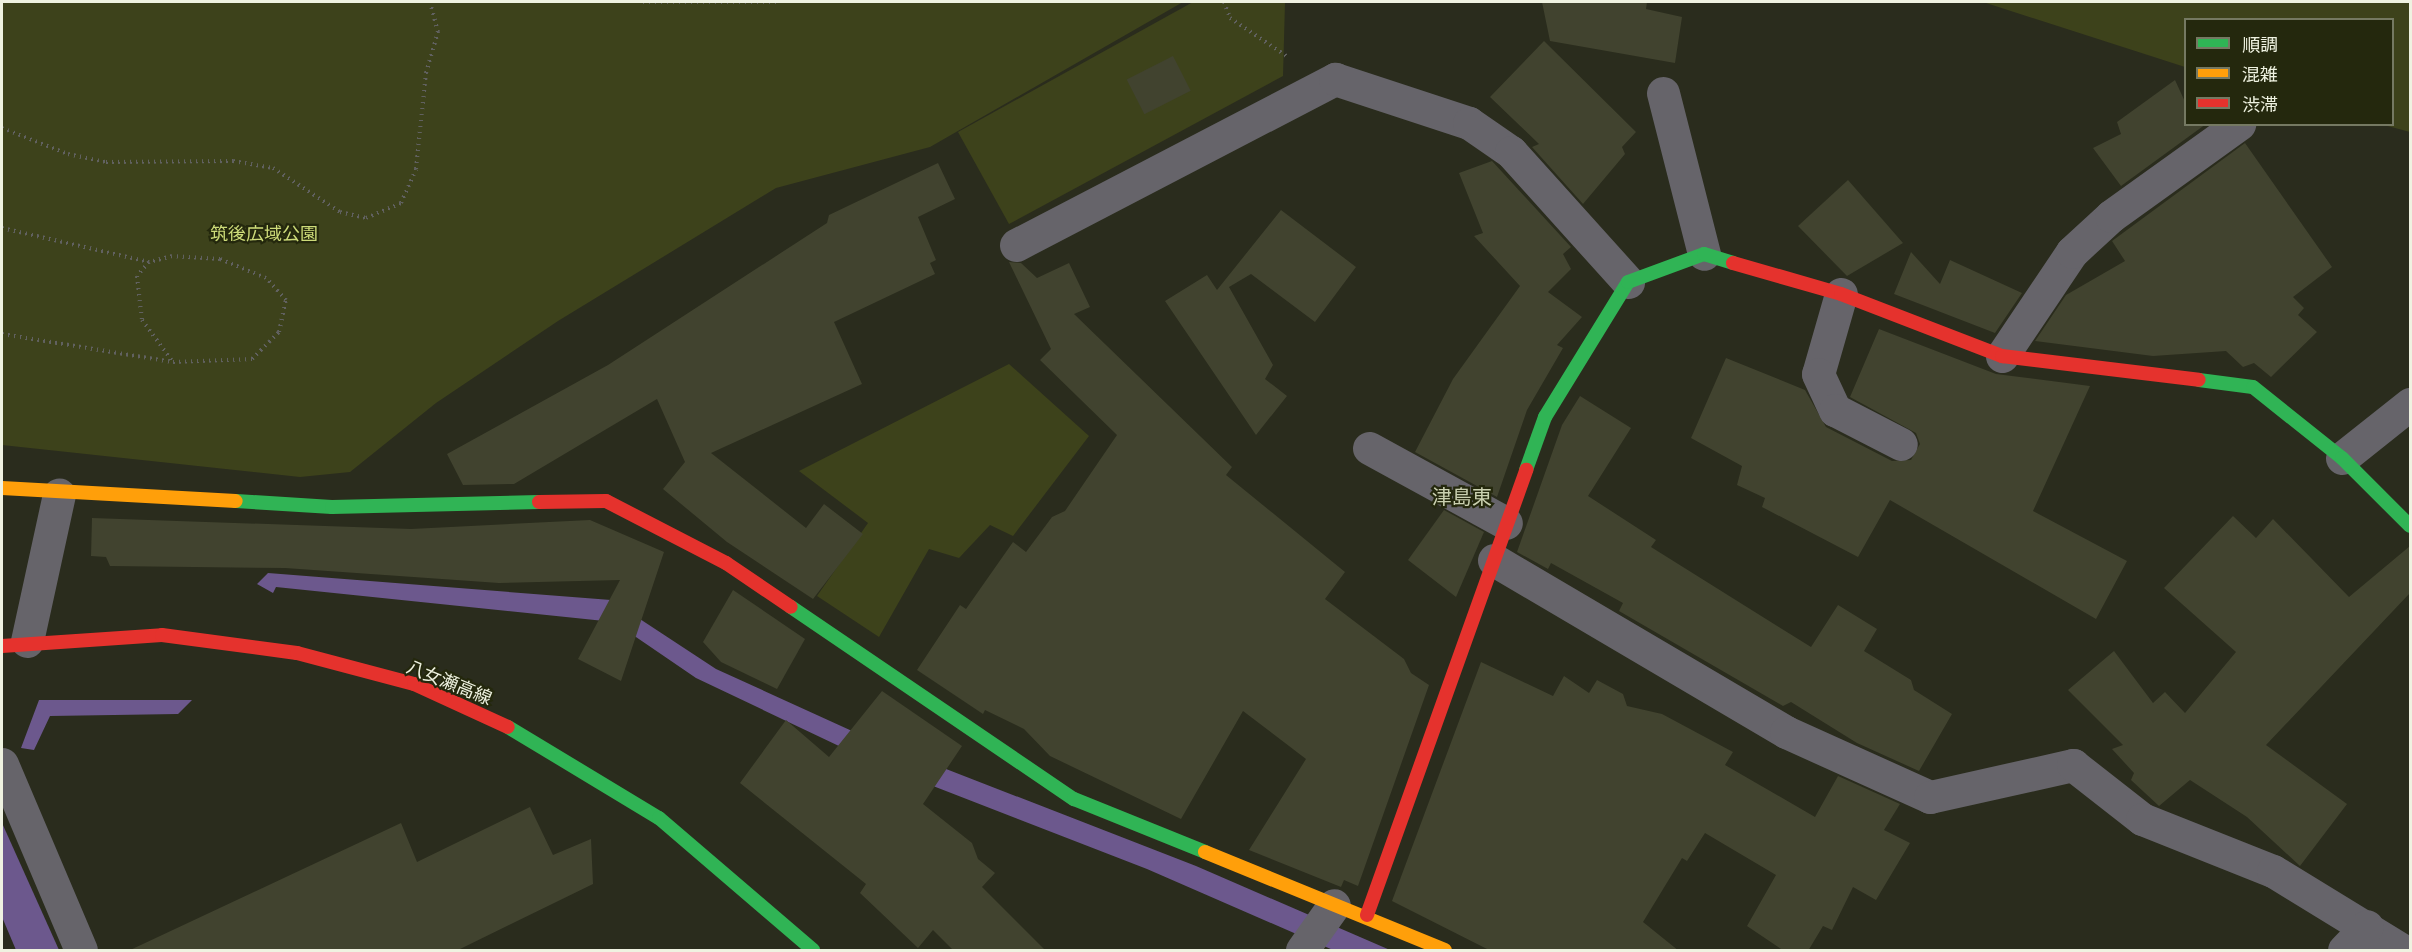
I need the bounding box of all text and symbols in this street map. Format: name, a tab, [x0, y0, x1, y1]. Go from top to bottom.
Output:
legend	[2184, 18, 2394, 126]
text: 順調	[2242, 34, 2278, 56]
text: 混雑	[2242, 64, 2278, 86]
text: 渋滞	[2242, 94, 2278, 116]
park label: 筑後広域公園	[210, 223, 318, 245]
district label: 津島東	[1432, 485, 1492, 509]
street label: 八女瀬高線	[403, 656, 495, 710]

